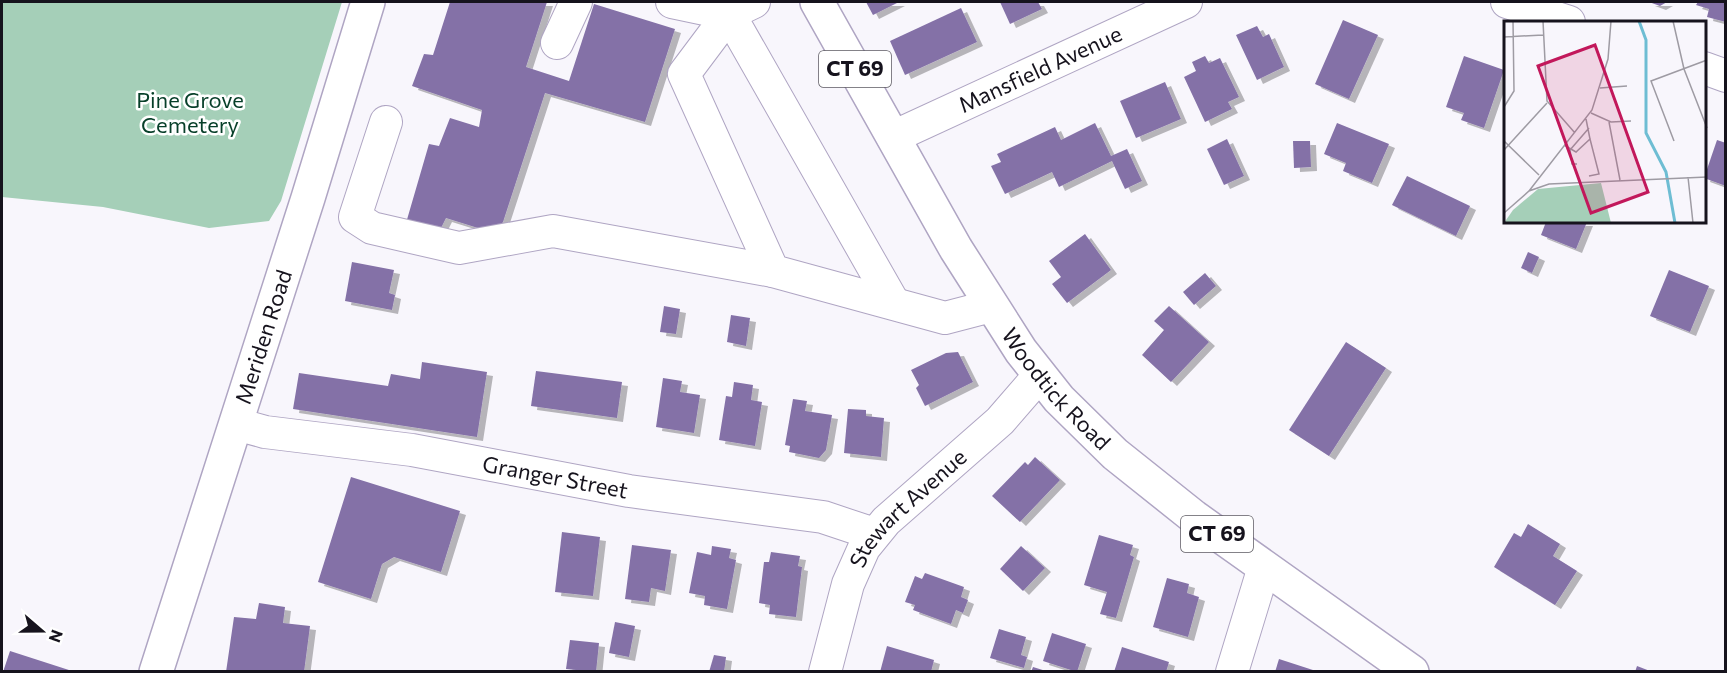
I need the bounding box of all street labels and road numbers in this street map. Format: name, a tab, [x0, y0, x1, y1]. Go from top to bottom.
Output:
street label: Mansfield Avenue	[954, 19, 1126, 118]
road number: CT 69	[819, 51, 891, 87]
street label: Meriden Road	[229, 266, 297, 407]
street label: Woodtick Road	[997, 322, 1117, 455]
street label: Stewart Avenue	[843, 443, 972, 572]
street label: Granger Street	[480, 450, 630, 504]
road number: CT 69	[1181, 516, 1253, 552]

